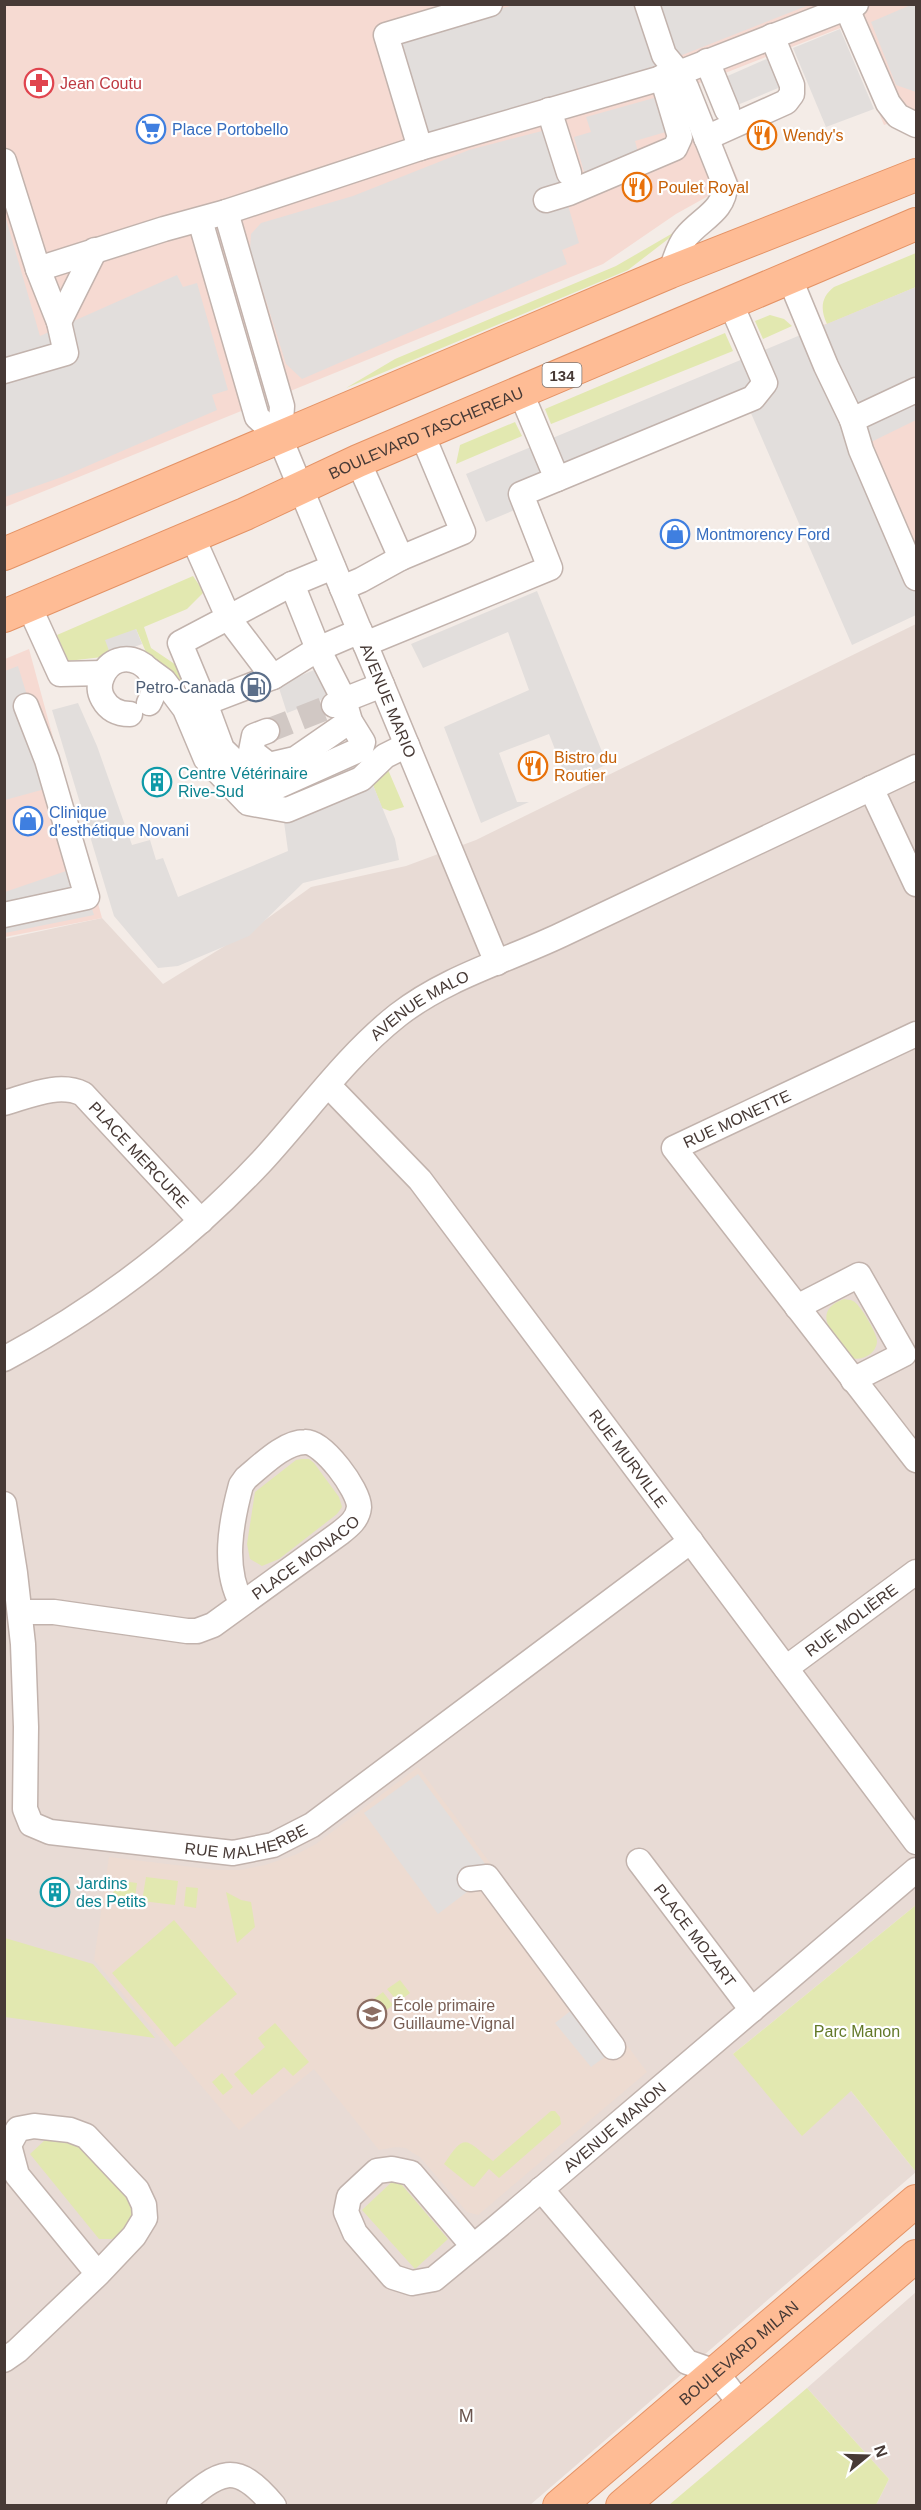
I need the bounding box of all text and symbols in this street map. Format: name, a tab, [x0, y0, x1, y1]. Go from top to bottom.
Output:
pharmacy icon: Jean Coutu	[23, 67, 55, 99]
place label: Jean Coutu	[60, 75, 142, 92]
supermarket icon: Place Portobello	[135, 113, 167, 145]
restaurant icon: Wendy's	[746, 119, 778, 151]
place label: Place Portobello	[172, 121, 289, 138]
place label: Wendy's	[783, 127, 844, 144]
restaurant icon: Poulet Royal	[621, 171, 653, 203]
place label: Poulet Royal	[658, 179, 749, 196]
road number: 134	[542, 363, 582, 387]
street label: BOULEVARD TASCHEREAU	[326, 383, 526, 482]
shop icon: Montmorency Ford	[659, 518, 691, 550]
place label: Montmorency Ford	[696, 526, 830, 543]
street label: AVENUE MARIO	[357, 641, 420, 760]
fuel station icon: Petro-Canada	[240, 671, 272, 703]
place label: Petro-Canada	[135, 679, 235, 696]
place label: Bistro du Routier	[554, 749, 617, 784]
restaurant icon: Bistro du Routier	[517, 750, 549, 782]
place label: Centre Vétérinaire Rive-Sud	[178, 765, 308, 800]
building icon: Centre Vétérinaire Rive-Sud	[141, 766, 173, 798]
place label: Clinique d'esthétique Novani	[49, 804, 189, 839]
shop icon: Clinique d'esthétique Novani	[12, 805, 44, 837]
street label: AVENUE MALO	[367, 967, 471, 1043]
street label: RUE MONETTE	[681, 1087, 793, 1151]
street label: PLACE MERCURE	[86, 1098, 192, 1211]
street label: RUE MURVILLE	[586, 1406, 671, 1511]
street label: PLACE MONACO	[249, 1512, 363, 1603]
street label: RUE MOLIÈRE	[802, 1580, 901, 1659]
street label: RUE MALHERBE	[184, 1821, 310, 1862]
place label: Jardins des Petits	[76, 1875, 146, 1910]
building icon: Jardins des Petits	[39, 1876, 71, 1908]
street label: PLACE MOZART	[651, 1880, 740, 1990]
place label: École primaire Guillaume-Vignal	[393, 1996, 515, 2032]
school or university icon: École primaire Guillaume-Vignal	[356, 1998, 388, 2030]
park label: Parc Manon	[814, 2023, 900, 2040]
street label: AVENUE MANON	[560, 2079, 669, 2175]
street label: BOULEVARD MILAN	[676, 2297, 801, 2408]
district label: M	[459, 2406, 475, 2426]
north arrow	[837, 2426, 897, 2486]
text: N	[871, 2443, 891, 2460]

